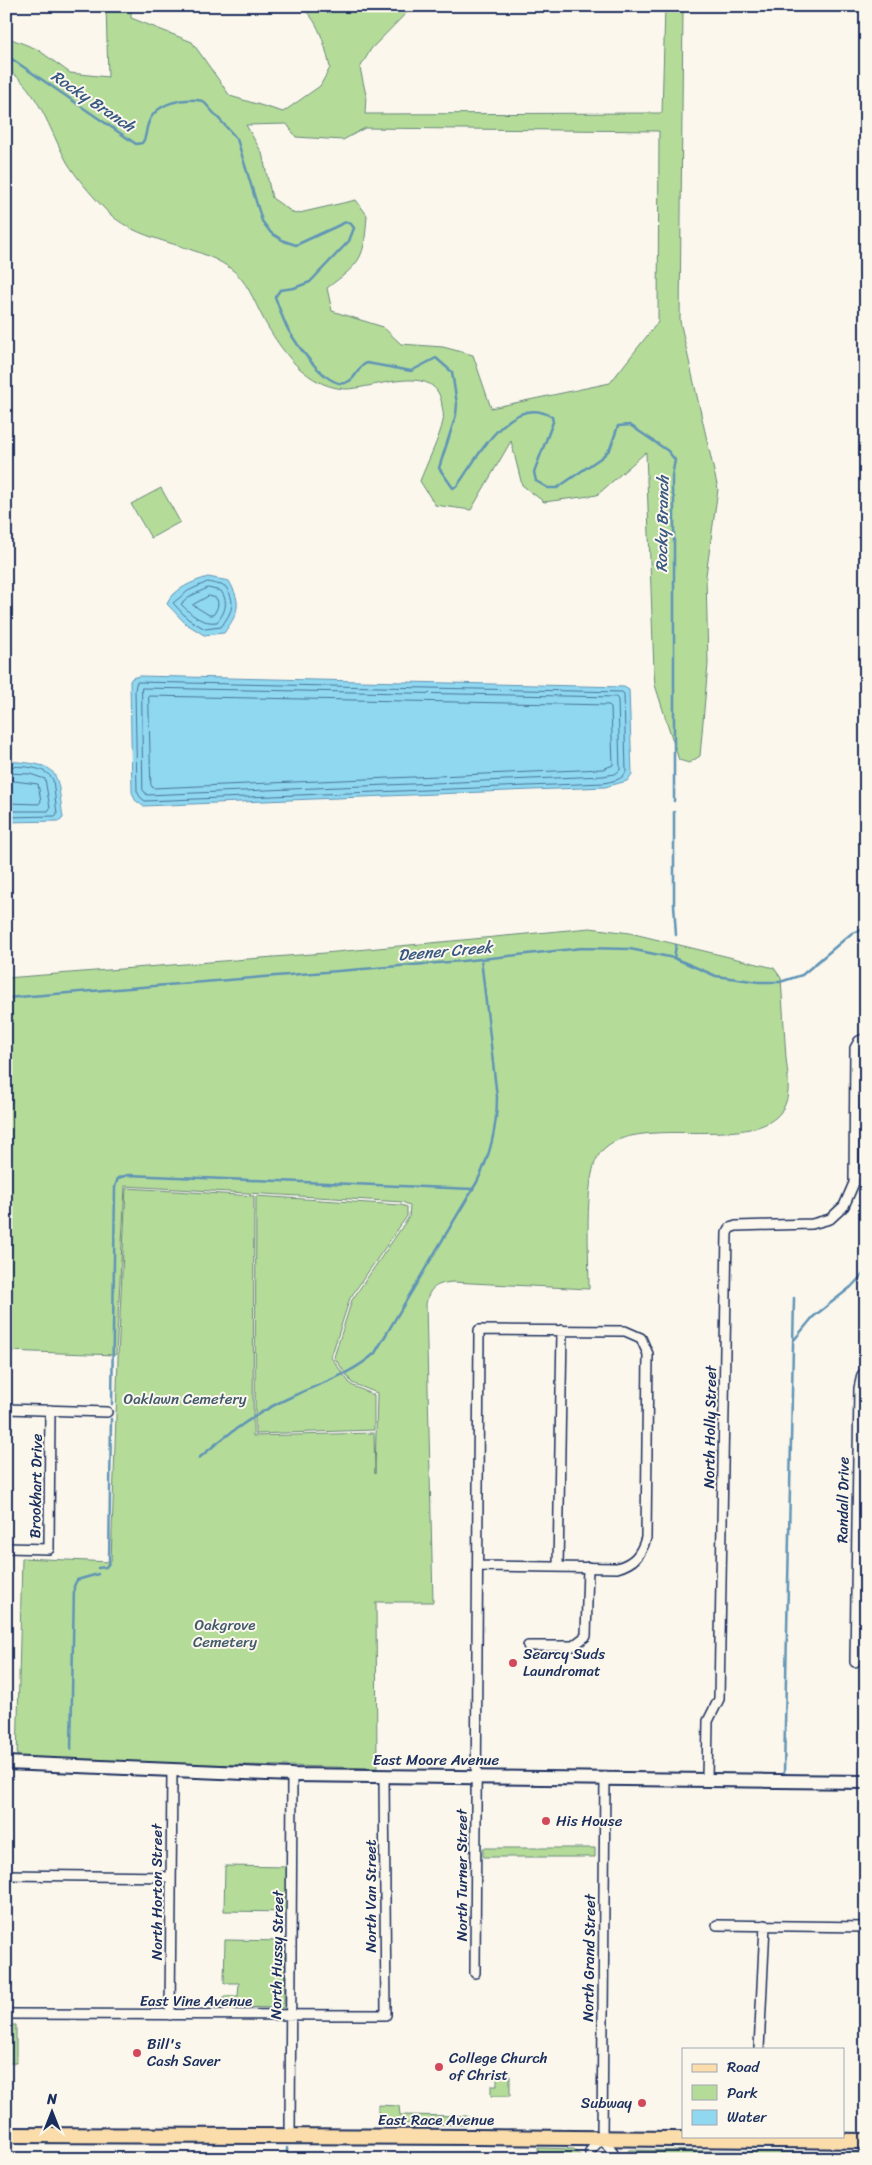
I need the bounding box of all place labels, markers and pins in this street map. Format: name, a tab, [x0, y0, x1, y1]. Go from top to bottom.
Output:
place label: Searcy Suds Laundromat	[523, 1641, 605, 1684]
marker: Searcy Suds Laundromat	[507, 1657, 519, 1669]
place label: His House	[556, 1808, 623, 1834]
marker: His House	[540, 1815, 552, 1827]
place label: Bill's Cash Saver	[147, 2031, 221, 2074]
place label: College Church of Christ	[449, 2045, 548, 2088]
marker: Bill's Cash Saver	[131, 2047, 143, 2059]
marker: College Church of Christ	[433, 2061, 445, 2073]
place label: Subway	[581, 2090, 632, 2116]
marker: Subway	[636, 2097, 648, 2109]

